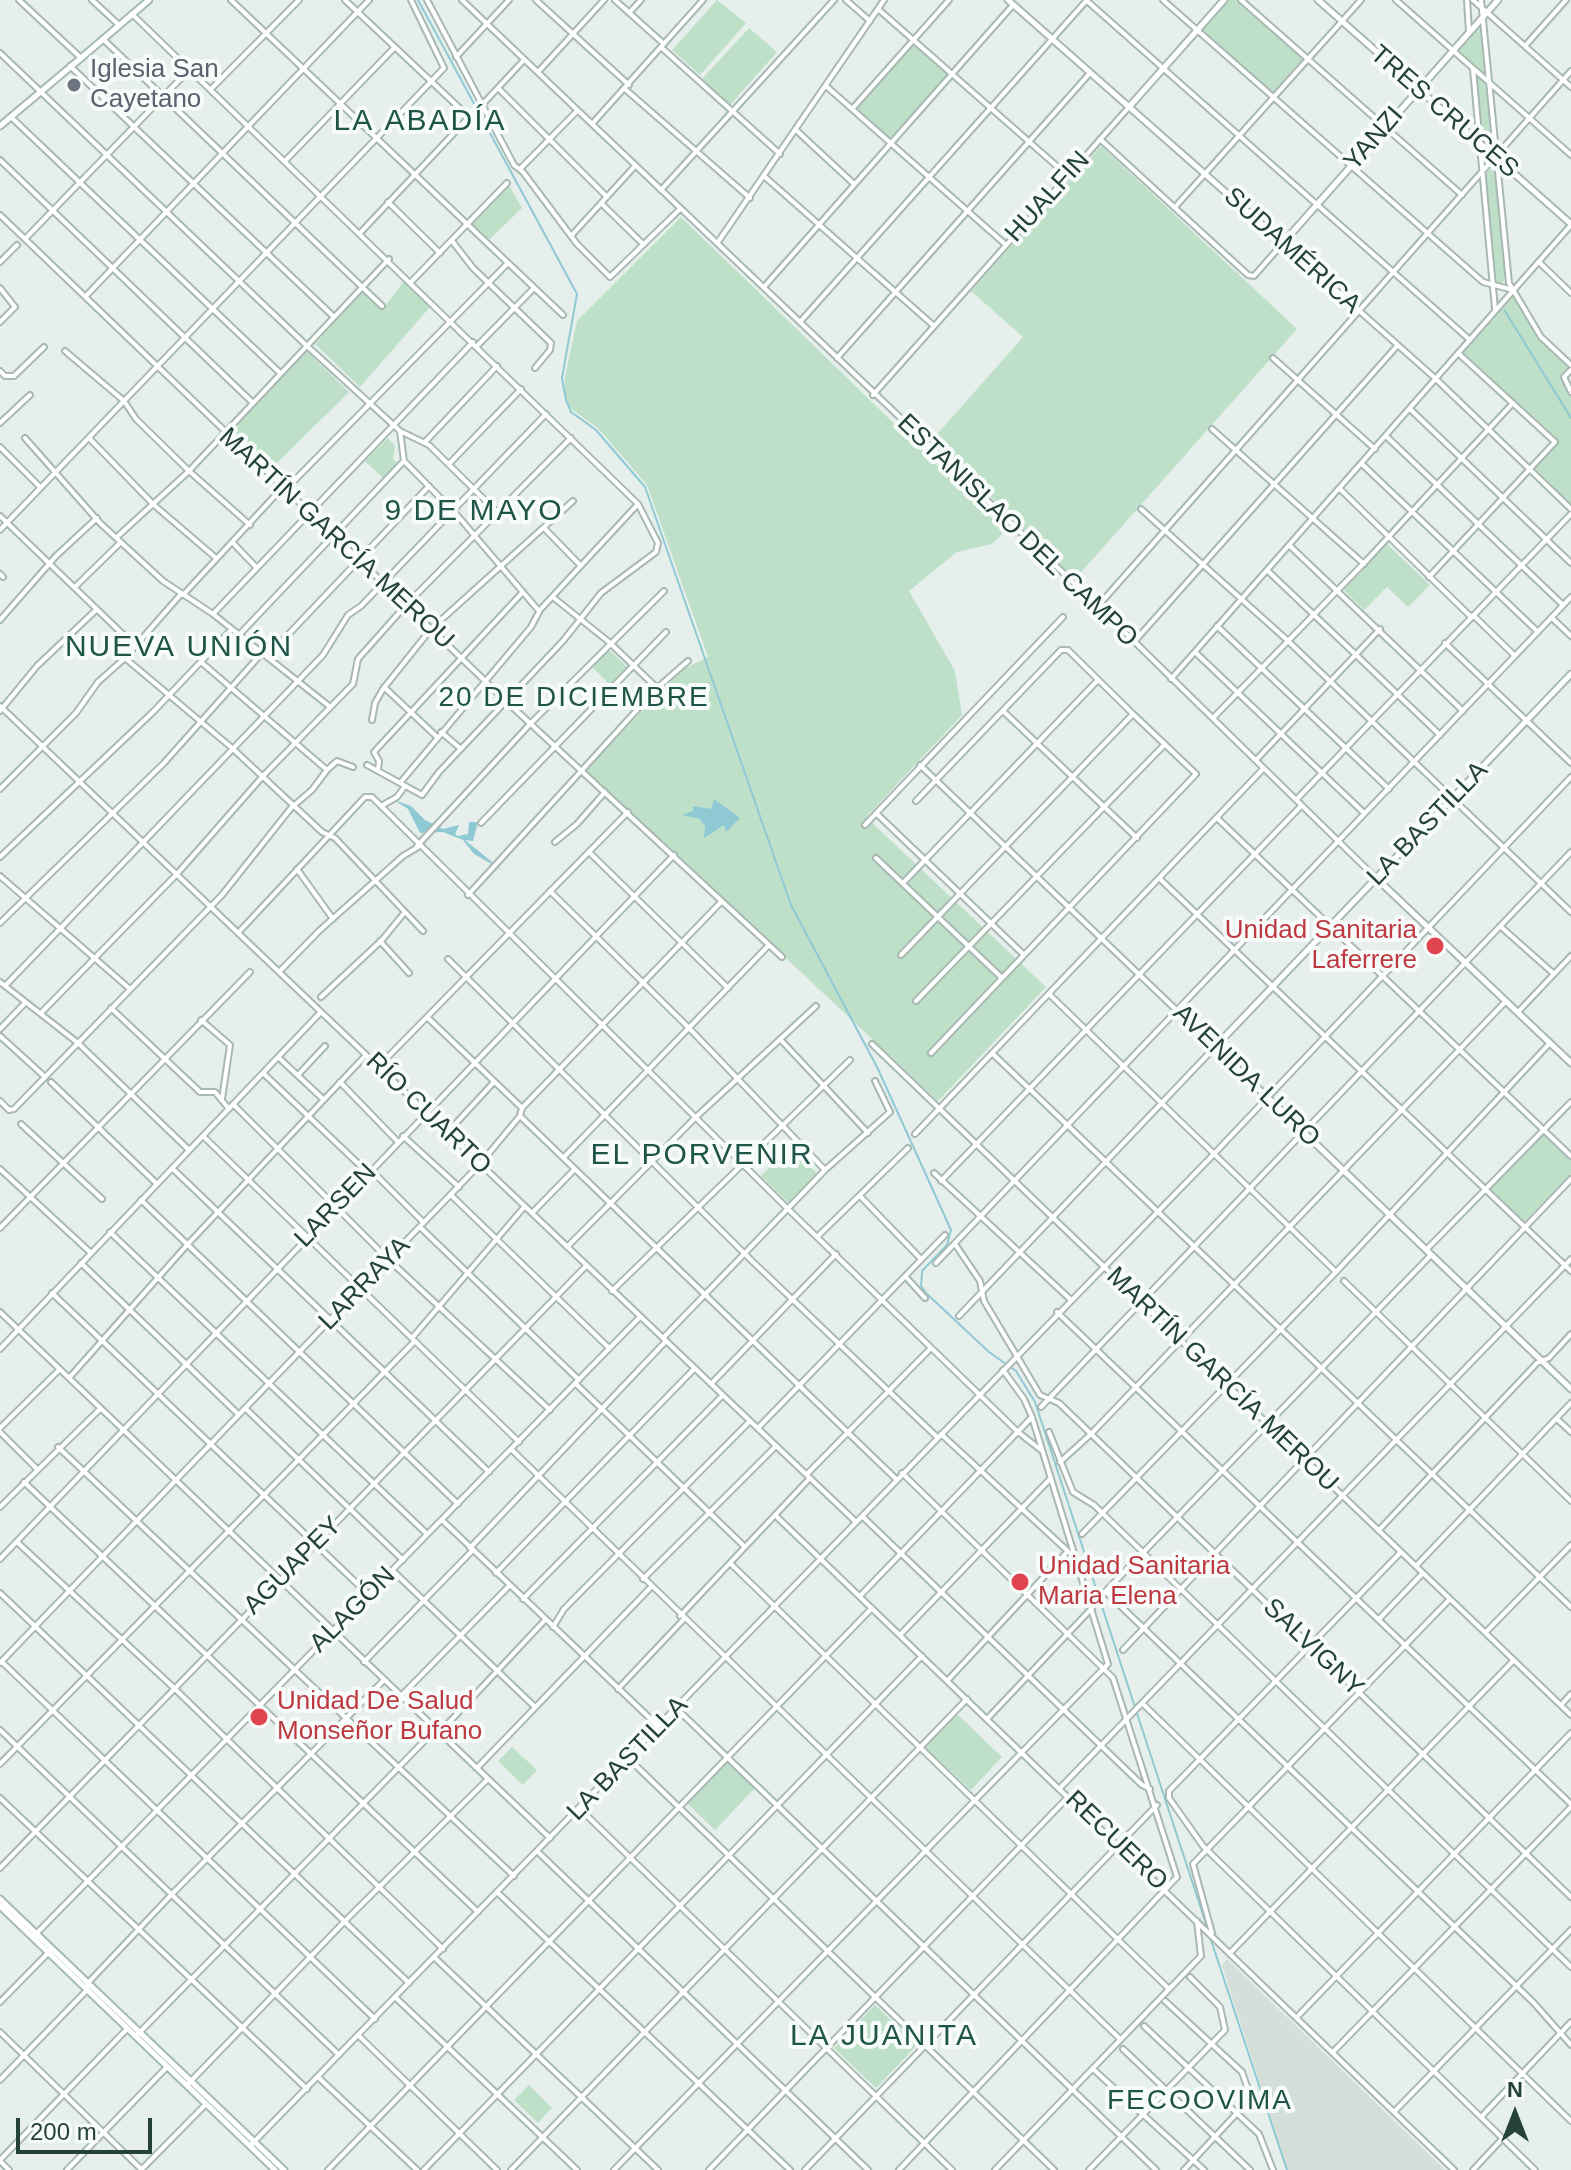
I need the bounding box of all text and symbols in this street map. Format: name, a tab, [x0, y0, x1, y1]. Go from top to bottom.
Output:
street label: TRES CRUCES	[1363, 39, 1525, 185]
place label: Iglesia San Cayetano	[90, 54, 219, 116]
marker: Iglesia San Cayetano	[65, 76, 83, 94]
street label: YANZI	[1338, 101, 1410, 177]
district label: LA ABADÍA	[333, 104, 507, 140]
street label: HUALFIN	[999, 145, 1097, 249]
street label: SUDAMÉRICA	[1217, 181, 1367, 321]
street label: ESTANISLAO DEL CAMPO	[890, 408, 1144, 654]
street label: MARTÍN GARCÍA MEROU	[212, 422, 460, 656]
district label: 9 DE MAYO	[384, 494, 564, 530]
district label: NUEVA UNIÓN	[65, 630, 293, 666]
district label: 20 DE DICIEMBRE	[438, 681, 710, 715]
street label: LA BASTILLA	[1361, 755, 1495, 893]
place label: Unidad Sanitaria Laferrere	[1225, 915, 1417, 976]
marker: Unidad Sanitaria Laferrere	[1424, 935, 1446, 957]
street label: AVENIDA LURO	[1166, 998, 1326, 1154]
street label: RÍO CUARTO	[359, 1046, 497, 1182]
district label: EL PORVENIR	[590, 1138, 814, 1174]
street label: LARSEN	[289, 1158, 383, 1254]
street label: LARRAYA	[313, 1231, 417, 1337]
street label: MARTÍN GARCÍA MEROU	[1100, 1261, 1344, 1499]
street label: AGUAPEY	[238, 1511, 348, 1621]
place label: Unidad Sanitaria Maria Elena	[1038, 1551, 1230, 1612]
street label: ALAGÓN	[304, 1561, 402, 1659]
marker: Unidad Sanitaria Maria Elena	[1009, 1571, 1031, 1593]
street label: SALVIGNY	[1256, 1592, 1370, 1704]
place label: Unidad De Salud Monseñor Bufano	[277, 1686, 482, 1748]
street label: LA BASTILLA	[561, 1690, 695, 1828]
marker: Unidad De Salud Monseñor Bufano	[248, 1706, 270, 1728]
street label: RECUERO	[1058, 1785, 1174, 1897]
district label: LA JUANITA	[790, 2019, 978, 2055]
north arrow	[1475, 2074, 1555, 2154]
text: N	[1507, 2077, 1523, 2102]
district label: FECOOVIMA	[1107, 2084, 1293, 2118]
scale bar	[20, 2102, 156, 2152]
text: 200 m	[30, 2118, 97, 2145]

